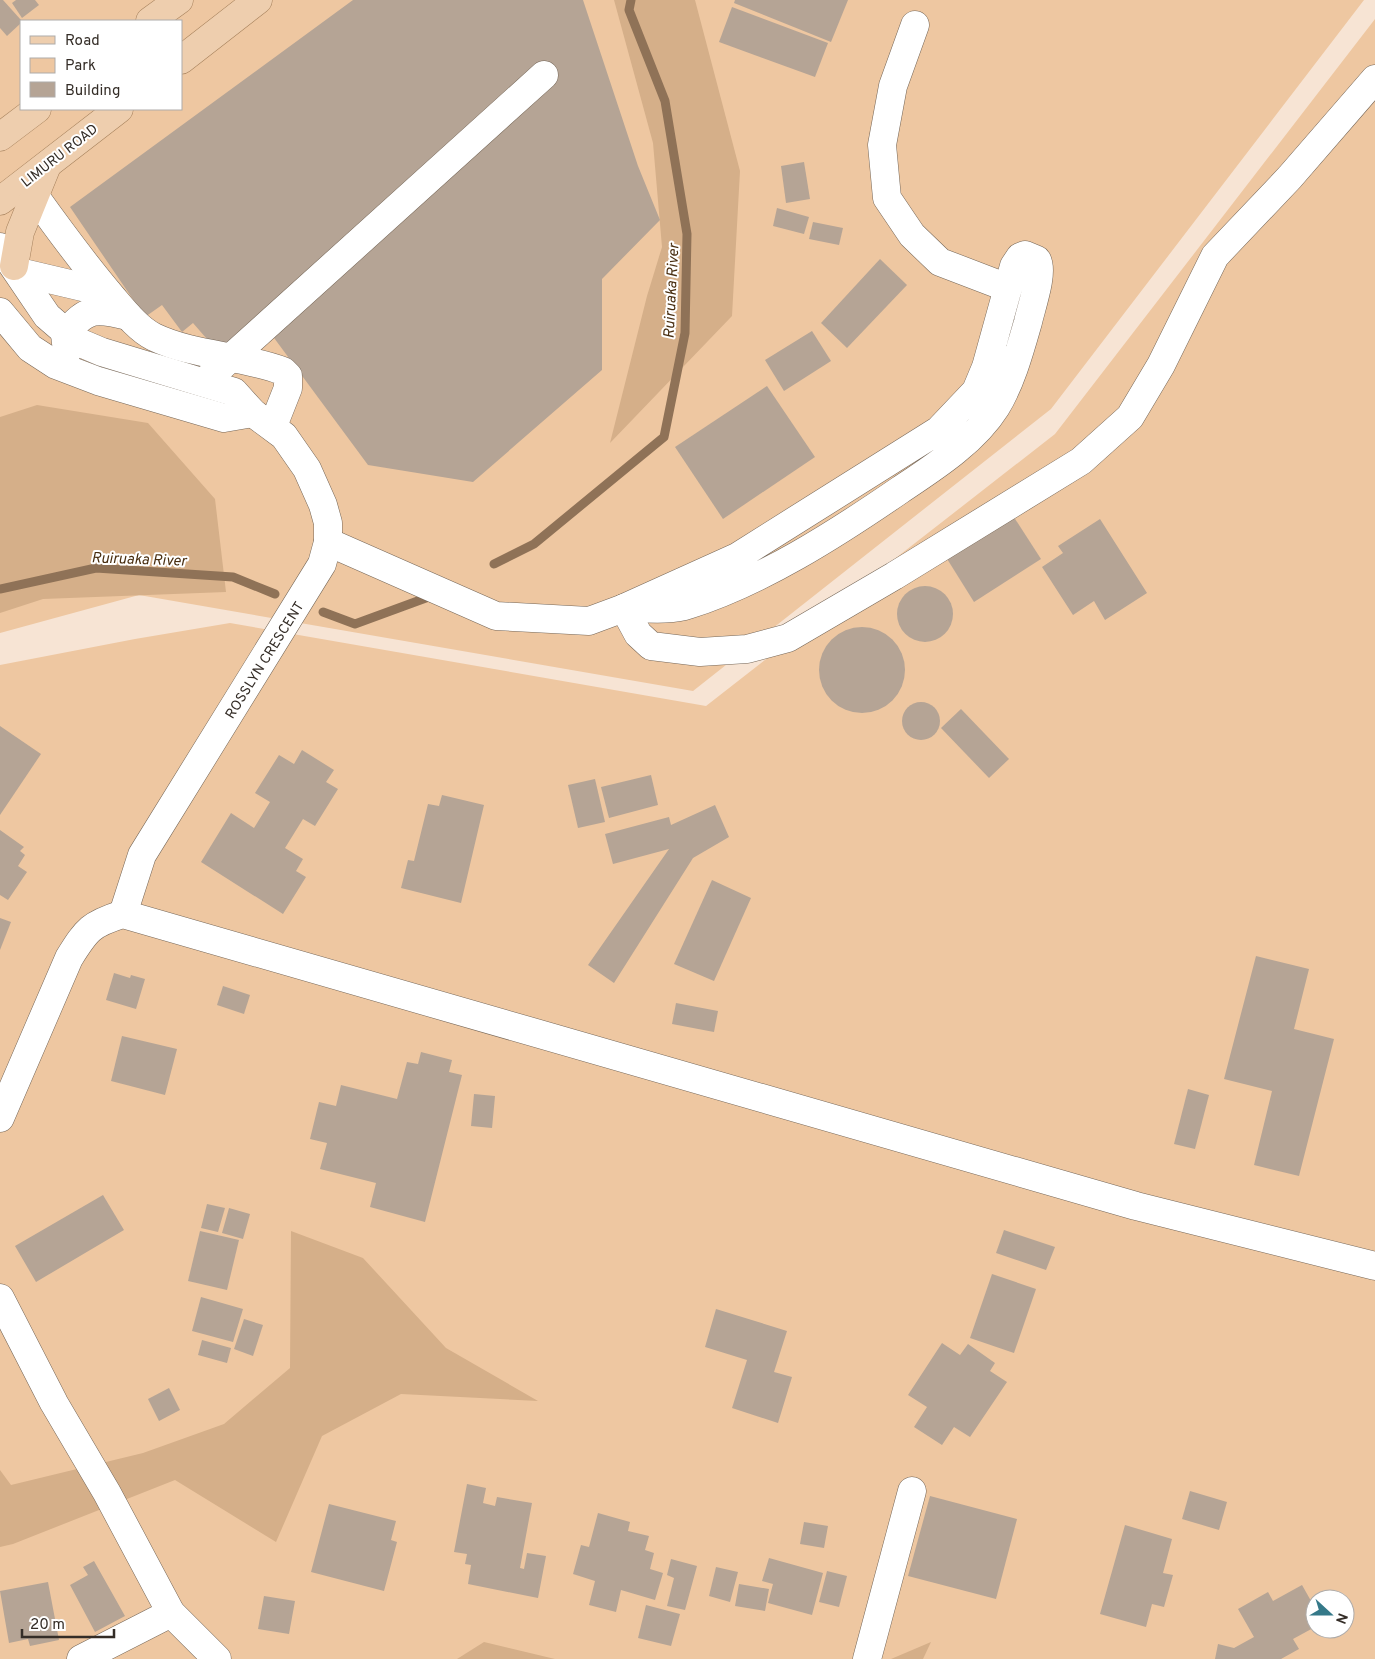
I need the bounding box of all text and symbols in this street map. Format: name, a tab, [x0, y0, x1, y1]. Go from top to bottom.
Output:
legend	[20, 20, 182, 110]
text: Road	[65, 32, 100, 51]
text: Park	[65, 57, 96, 76]
text: Building	[65, 82, 120, 101]
street label: LIMURU ROAD	[18, 121, 102, 191]
water label: Ruiruaka River	[661, 242, 685, 339]
water label: Ruiruaka River	[91, 549, 188, 572]
street label: ROSSLYN CRESCENT	[222, 599, 308, 722]
north arrow	[1305, 1589, 1355, 1639]
scale bar	[22, 1606, 115, 1638]
text: N	[1331, 1610, 1350, 1626]
text: 20 m	[30, 1616, 65, 1635]

